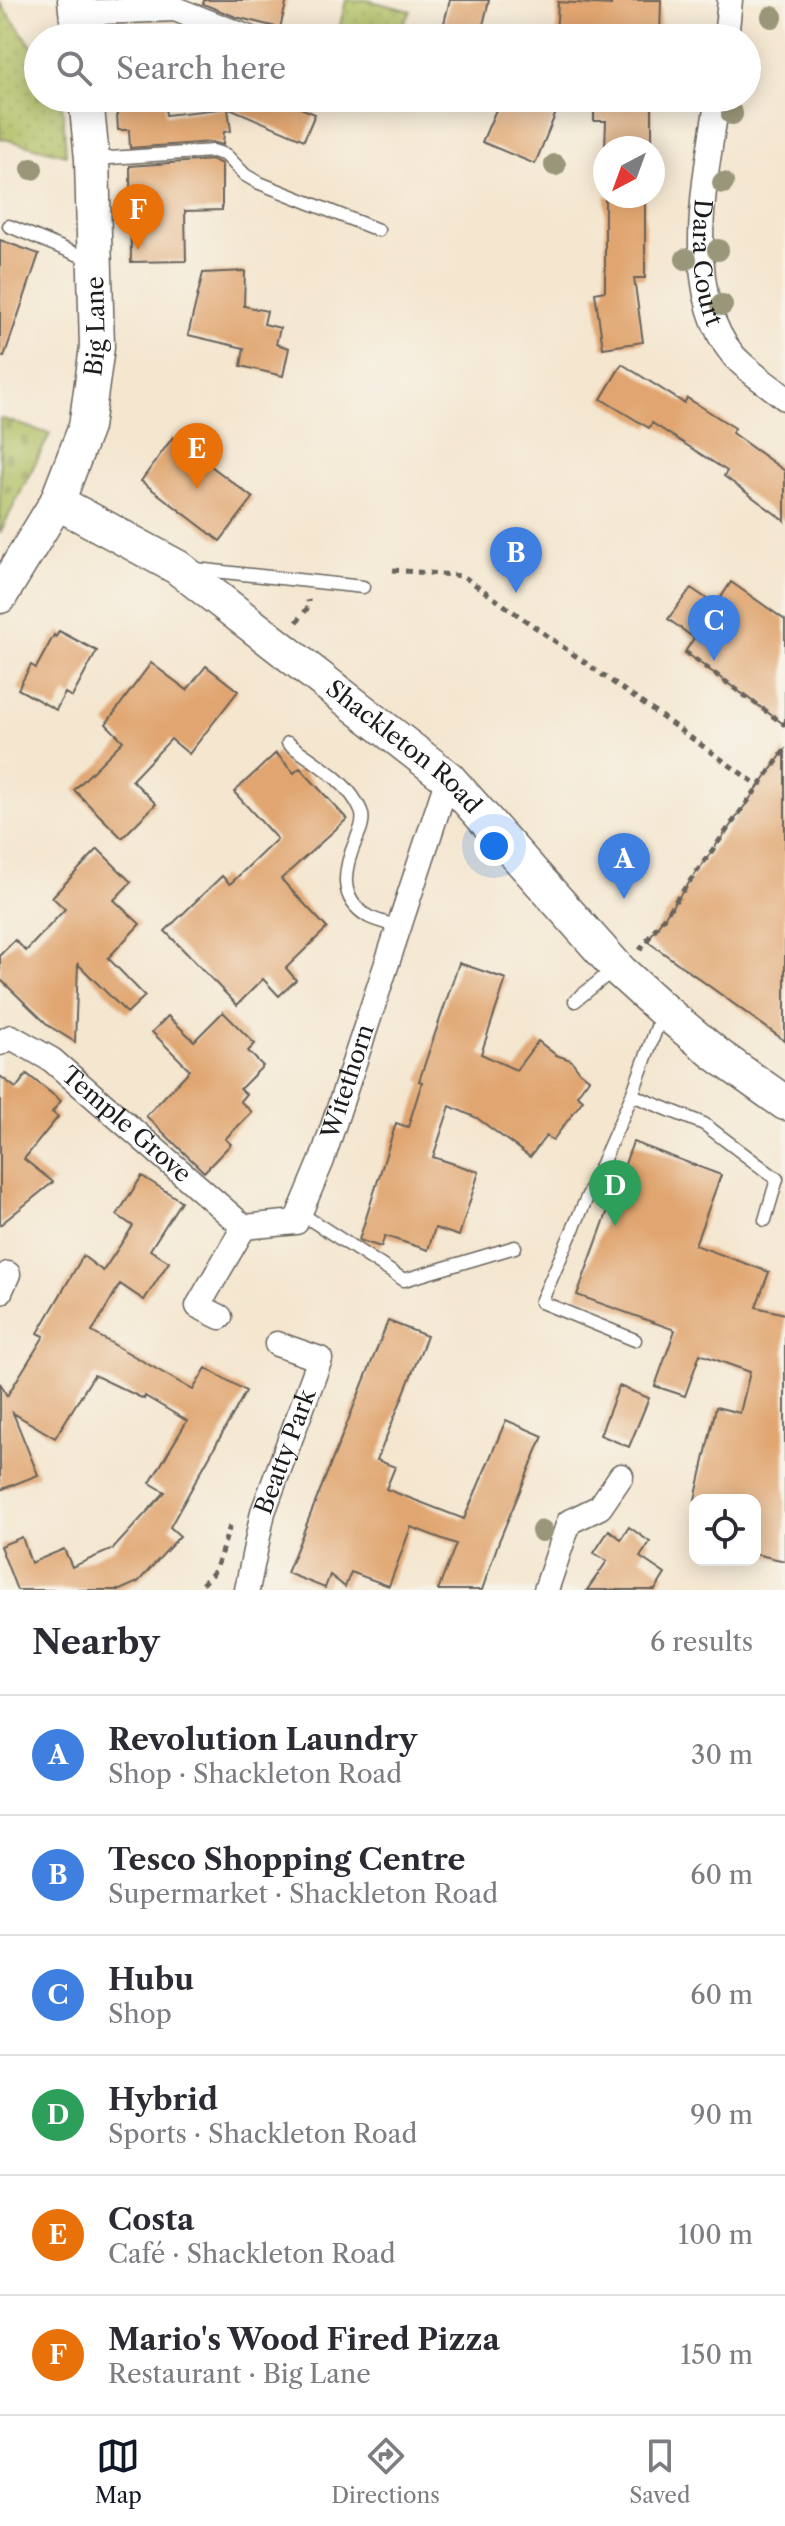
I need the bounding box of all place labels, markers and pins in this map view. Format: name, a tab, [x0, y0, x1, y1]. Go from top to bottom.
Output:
pin: F	[112, 184, 164, 250]
pin: E	[171, 423, 223, 489]
pin: B	[490, 527, 542, 593]
pin: C	[688, 595, 740, 661]
pin: A	[598, 833, 650, 899]
pin: D	[589, 1160, 641, 1226]

